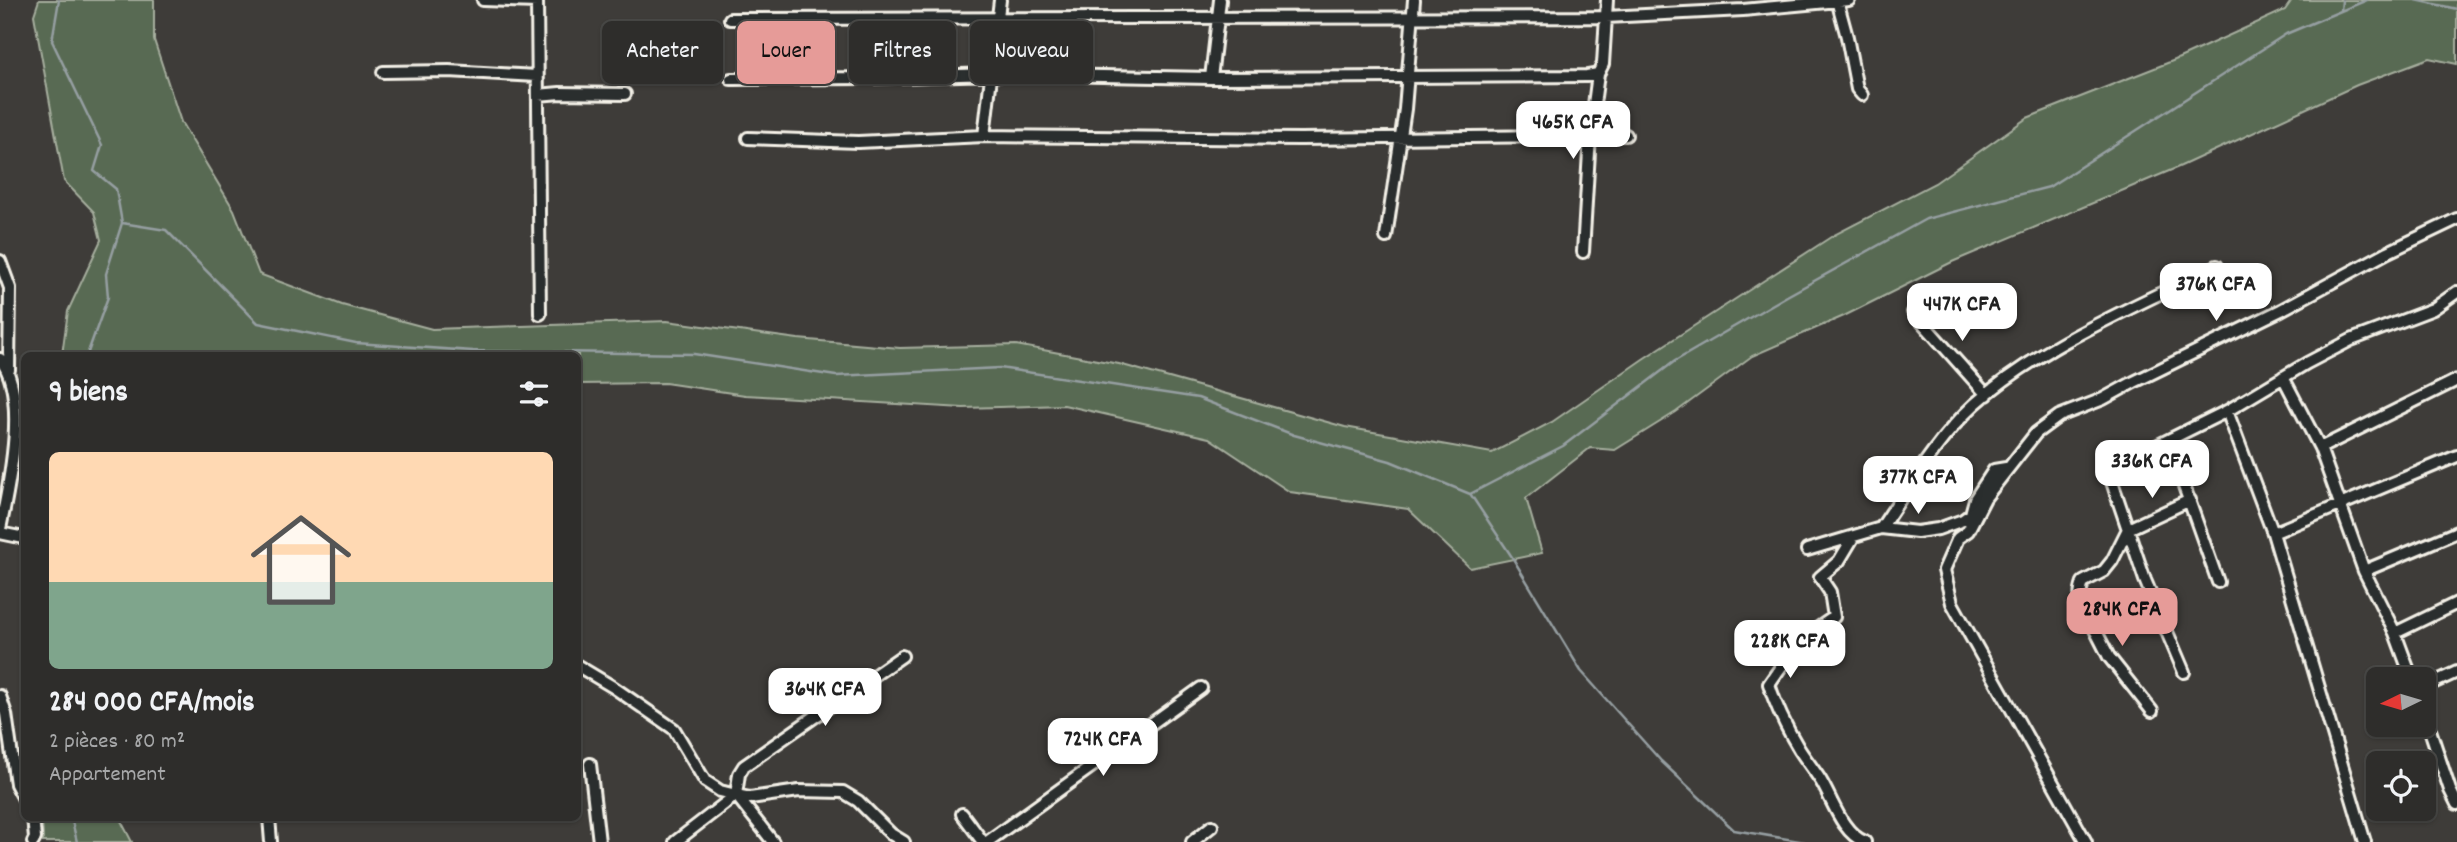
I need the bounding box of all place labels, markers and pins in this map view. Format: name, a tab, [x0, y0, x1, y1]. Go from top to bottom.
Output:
pin: 465K CFA	[1501, 102, 1645, 161]
pin: 376K CFA	[2144, 264, 2288, 323]
pin: 447K CFA	[1890, 284, 2034, 343]
pin: 336K CFA	[2080, 440, 2224, 500]
pin: 377K CFA	[1846, 456, 1990, 516]
pin: 284K CFA	[2050, 588, 2194, 648]
pin: 228K CFA	[1718, 620, 1862, 680]
pin: 364K CFA	[753, 668, 897, 728]
pin: 724K CFA	[1031, 718, 1175, 778]

